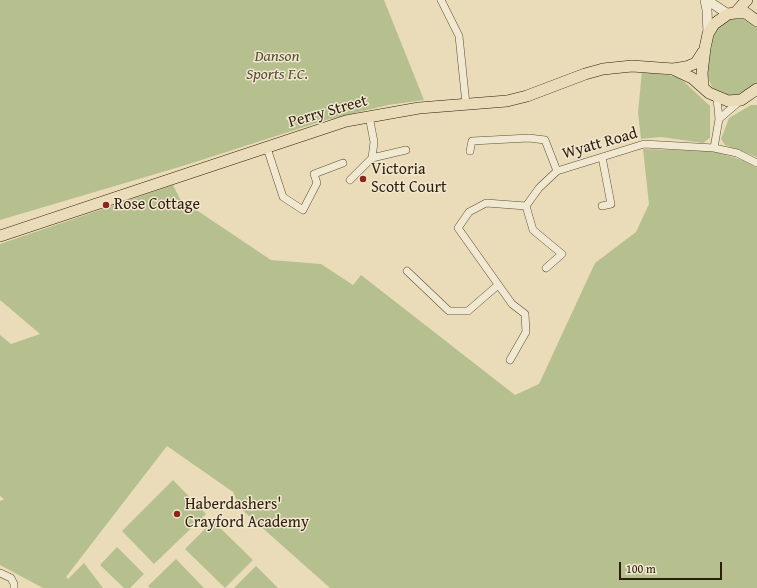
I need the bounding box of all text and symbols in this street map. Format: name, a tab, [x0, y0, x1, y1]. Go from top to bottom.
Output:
park label: Danson Sports F.C.	[246, 47, 308, 85]
street label: Perry Street	[286, 92, 370, 132]
street label: Wyatt Road	[560, 124, 640, 164]
place label: Victoria Scott Court	[371, 160, 447, 198]
marker: Victoria Scott Court	[358, 174, 368, 184]
place label: Rose Cottage	[114, 195, 200, 215]
marker: Rose Cottage	[101, 200, 111, 210]
place label: Haberdashers' Crayford Academy	[185, 495, 309, 533]
marker: Haberdashers' Crayford Academy	[172, 509, 182, 519]
scale bar	[621, 554, 724, 580]
text: 100 m	[626, 560, 656, 577]

